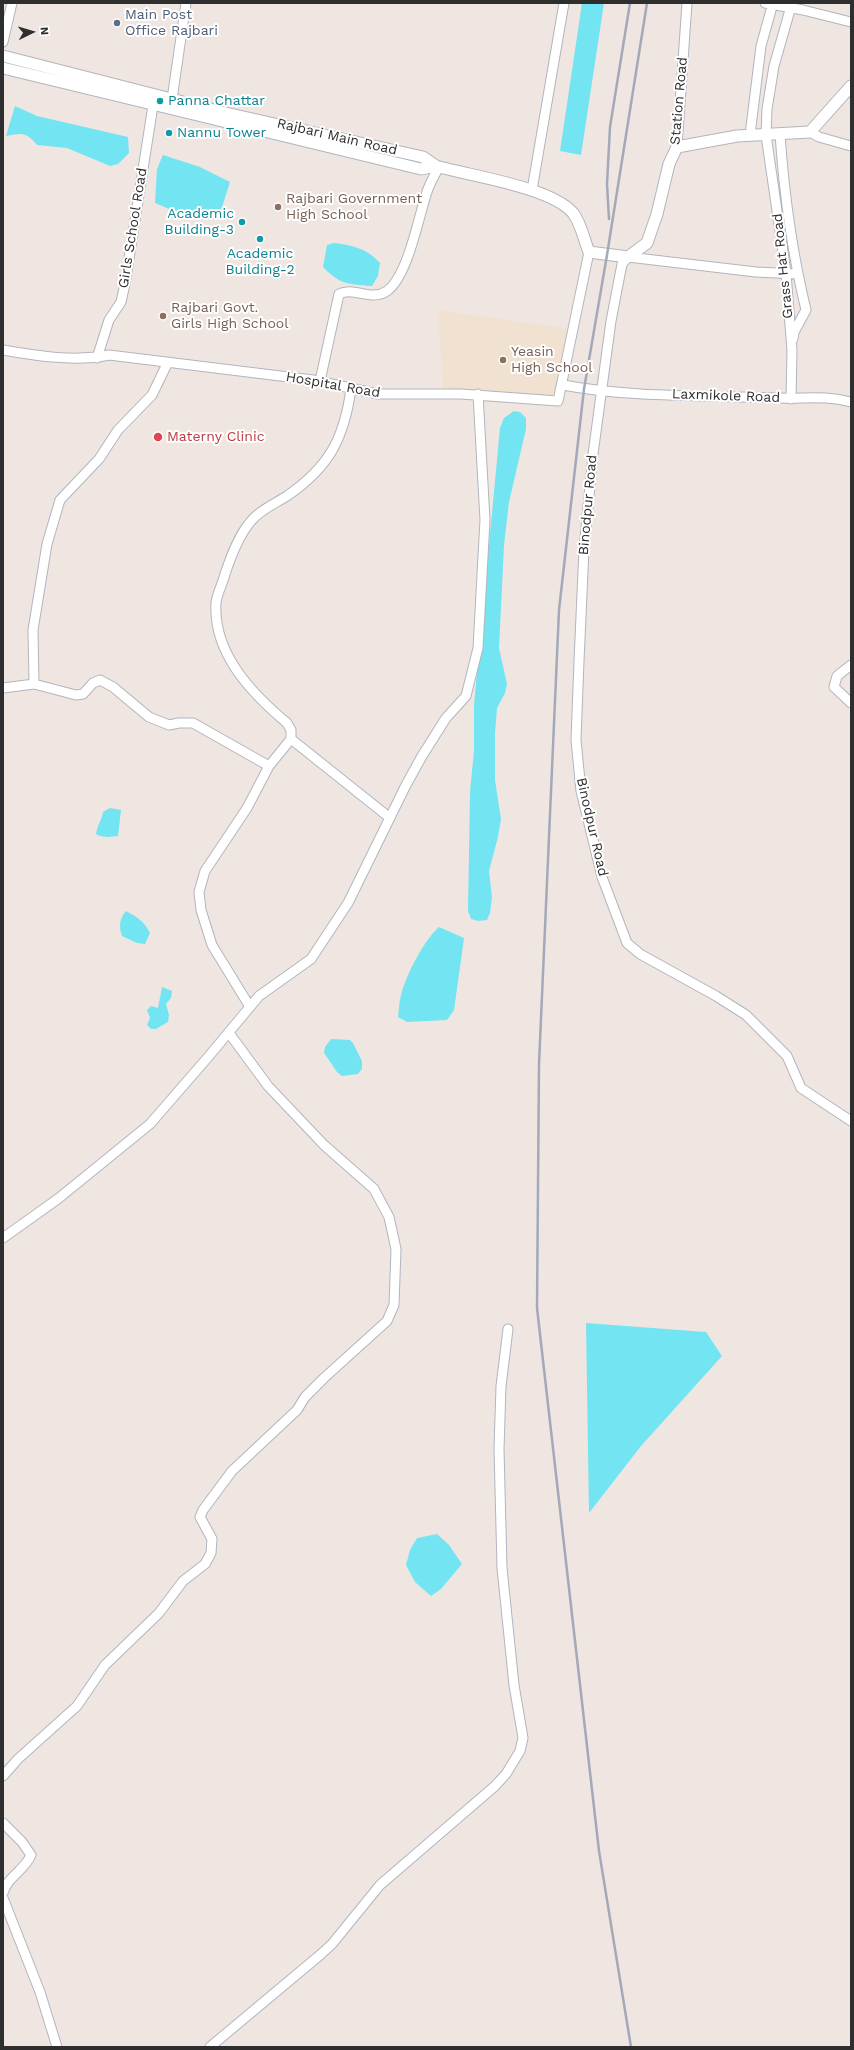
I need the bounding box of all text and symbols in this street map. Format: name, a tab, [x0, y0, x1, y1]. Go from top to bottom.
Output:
place label: Main Post Office Rajbari	[125, 7, 218, 40]
north arrow	[12, 12, 52, 52]
marker: Main Post Office Rajbari	[112, 18, 122, 28]
text: N	[38, 26, 51, 36]
street label: Station Road	[667, 56, 691, 146]
place label: Panna Chattar	[168, 93, 265, 109]
marker: Panna Chattar	[155, 96, 165, 106]
street label: Rajbari Main Road	[275, 115, 399, 159]
place label: Nannu Tower	[177, 125, 266, 141]
marker: Nannu Tower	[164, 128, 174, 138]
street label: Girls School Road	[115, 167, 151, 289]
place label: Rajbari Government High School	[286, 191, 422, 224]
marker: Rajbari Government High School	[273, 202, 283, 212]
place label: Academic Building-3	[164, 206, 234, 238]
street label: Grass Hat Road	[769, 213, 797, 319]
marker: Academic Building-3	[237, 217, 247, 227]
marker: Academic Building-2	[255, 234, 265, 244]
place label: Academic Building-2	[225, 246, 295, 278]
place label: Rajbari Govt. Girls High School	[171, 300, 288, 332]
marker: Rajbari Govt. Girls High School	[158, 311, 168, 321]
place label: Yeasin High School	[511, 344, 592, 376]
marker: Yeasin High School	[498, 355, 508, 365]
street label: Hospital Road	[285, 368, 381, 402]
street label: Laxmikole Road	[672, 386, 780, 406]
place label: Materny Clinic	[167, 429, 264, 445]
marker: Materny Clinic	[152, 431, 164, 443]
street label: Binodpur Road	[575, 454, 601, 556]
street label: Binodpur Road	[572, 776, 612, 878]

